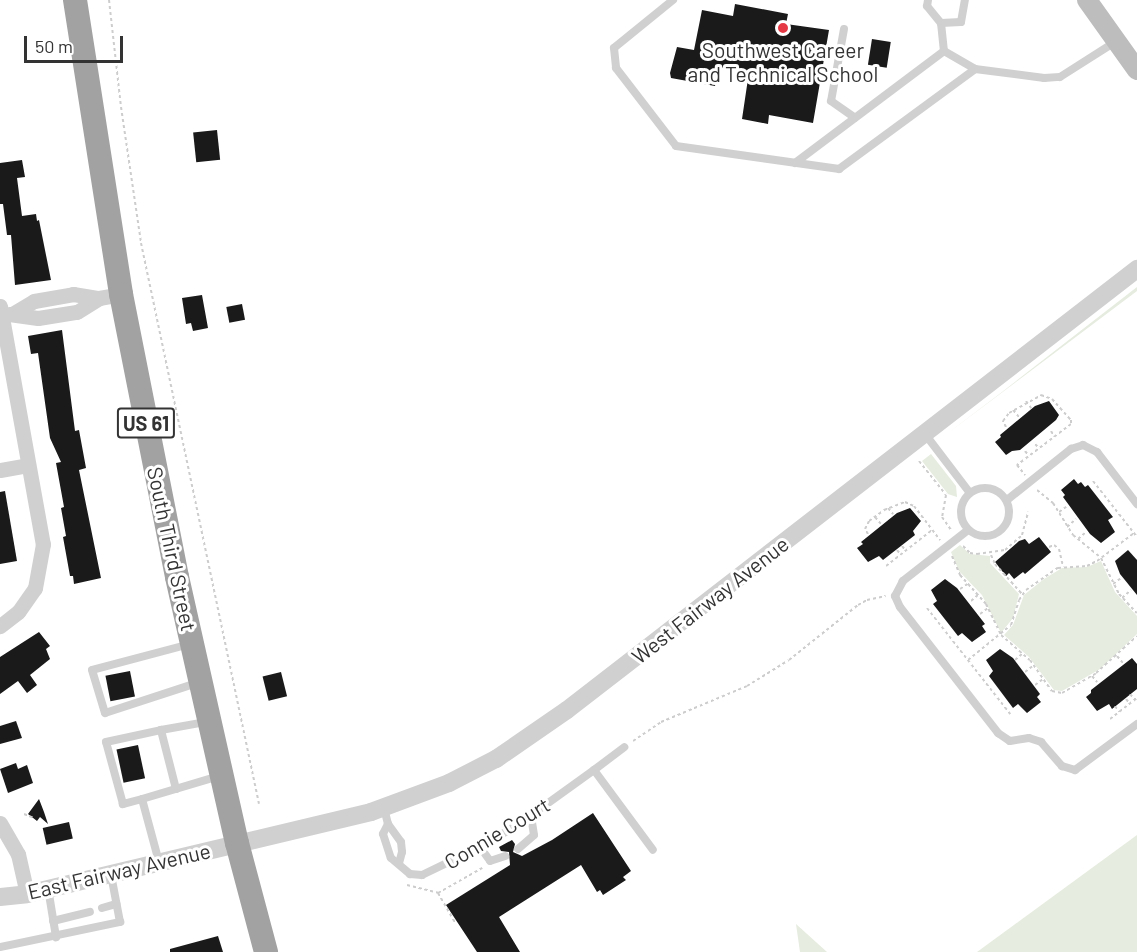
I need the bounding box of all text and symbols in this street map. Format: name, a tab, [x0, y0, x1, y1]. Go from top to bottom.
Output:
marker: Southwest Career and Technical School	[776, 21, 790, 35]
scale bar	[27, 24, 126, 62]
text: 50 m	[35, 35, 73, 57]
place label: Southwest Career and Technical School	[688, 37, 878, 87]
road number: US 61	[116, 406, 176, 440]
street label: South Third Street	[142, 465, 202, 633]
street label: West Fairway Avenue	[627, 531, 793, 669]
street label: Connie Court	[440, 792, 554, 874]
street label: East Fairway Avenue	[25, 838, 213, 904]

